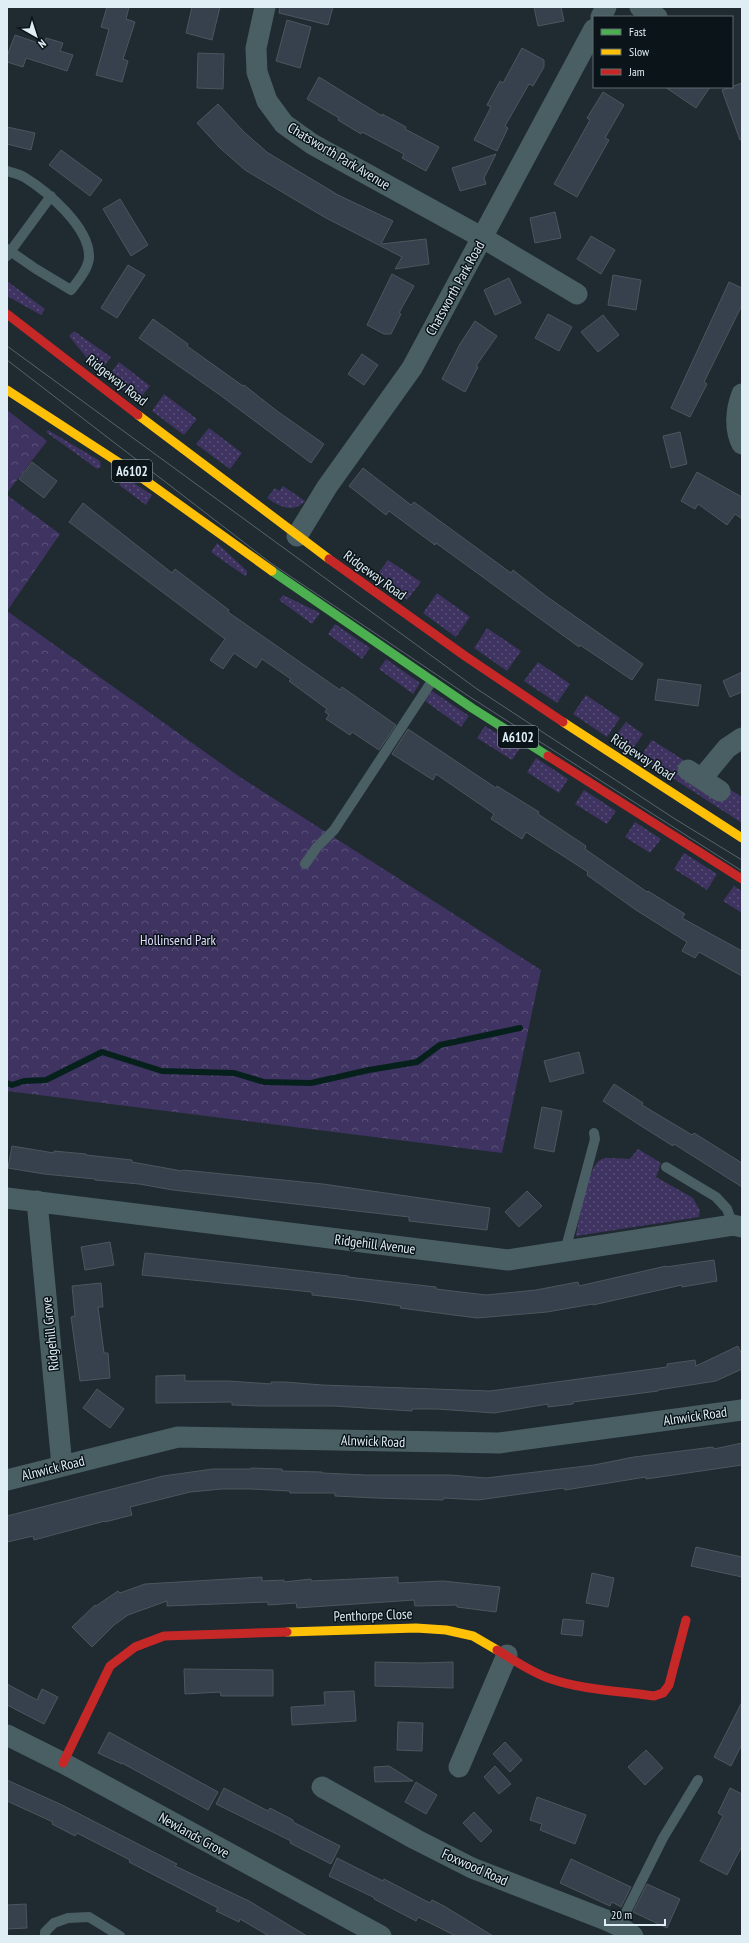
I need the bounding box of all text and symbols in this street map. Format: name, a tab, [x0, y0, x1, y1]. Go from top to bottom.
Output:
north arrow	[16, 16, 56, 56]
legend	[593, 16, 733, 88]
text: Fast	[629, 24, 647, 39]
text: N	[36, 36, 49, 51]
text: Slow	[629, 44, 650, 59]
text: Jam	[628, 64, 645, 79]
street label: Chatsworth Park Avenue	[284, 118, 394, 194]
street label: Chatsworth Park Road	[422, 238, 488, 338]
street label: Ridgeway Road	[83, 350, 151, 410]
road number: A6102	[112, 460, 152, 482]
street label: Ridgeway Road	[340, 546, 410, 604]
road number: A6102	[498, 726, 538, 748]
street label: Ridgeway Road	[607, 730, 679, 784]
park label: Hollinsend Park	[140, 931, 216, 949]
street label: Ridgehill Avenue	[334, 1230, 417, 1258]
street label: Ridgehill Grove	[37, 1296, 63, 1372]
street label: Alnwick Road	[662, 1403, 728, 1429]
street label: Alnwick Road	[341, 1431, 405, 1451]
street label: Alnwick Road	[20, 1451, 86, 1485]
street label: Penthorpe Close	[333, 1605, 413, 1625]
street label: Newlands Grove	[155, 1808, 233, 1862]
street label: Foxwood Road	[439, 1844, 511, 1890]
scale bar	[605, 1901, 665, 1927]
text: 20 m	[611, 1907, 632, 1922]

